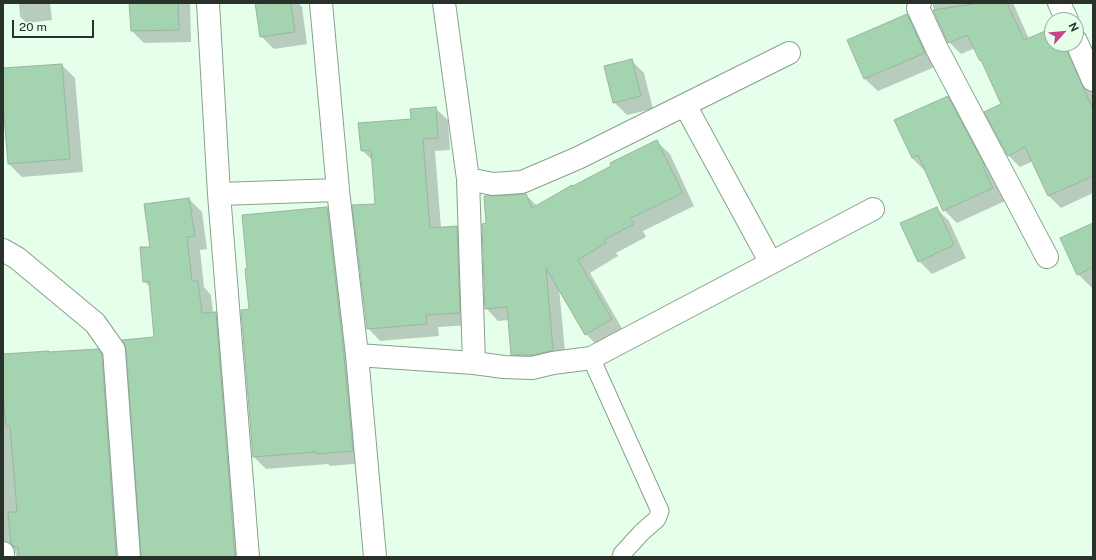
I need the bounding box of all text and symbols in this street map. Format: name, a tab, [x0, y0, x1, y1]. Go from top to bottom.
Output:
scale bar	[14, 12, 96, 38]
north arrow	[1044, 12, 1084, 52]
text: 20 m	[19, 20, 47, 34]
text: N	[1066, 20, 1081, 34]

